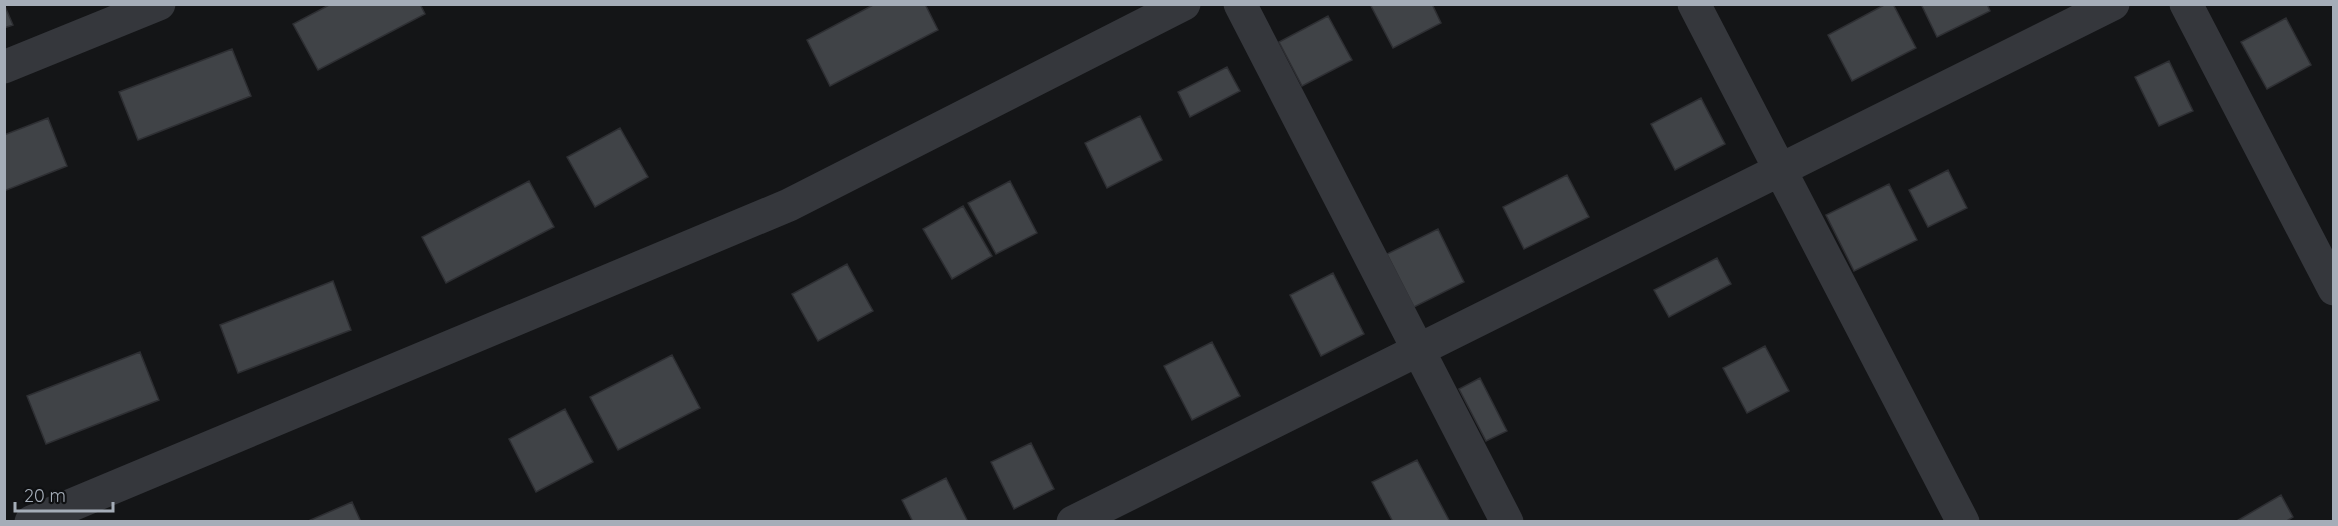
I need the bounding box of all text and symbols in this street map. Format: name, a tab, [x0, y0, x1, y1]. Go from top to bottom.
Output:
scale bar	[15, 475, 112, 513]
text: 20 m	[24, 484, 66, 507]

